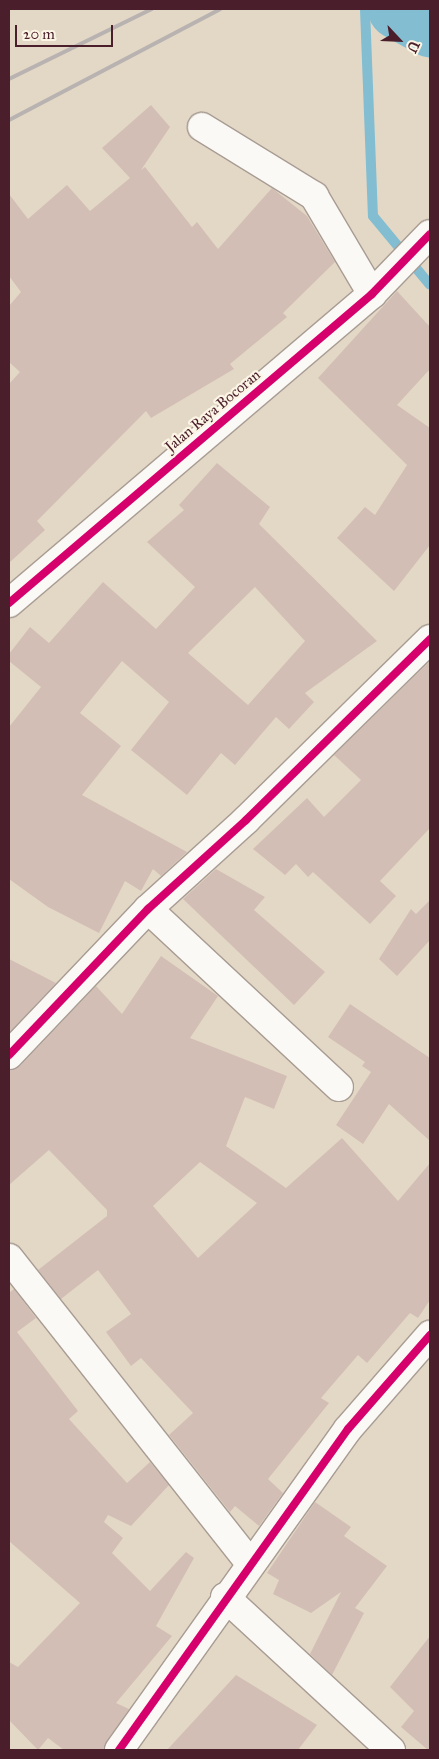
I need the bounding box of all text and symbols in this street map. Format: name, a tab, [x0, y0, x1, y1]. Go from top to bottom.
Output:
scale bar	[18, 15, 115, 47]
north arrow	[374, 15, 424, 65]
text: 20 m	[23, 25, 55, 43]
text: U	[403, 38, 423, 55]
street label: Jalan Raya Bocoran	[162, 366, 264, 456]

